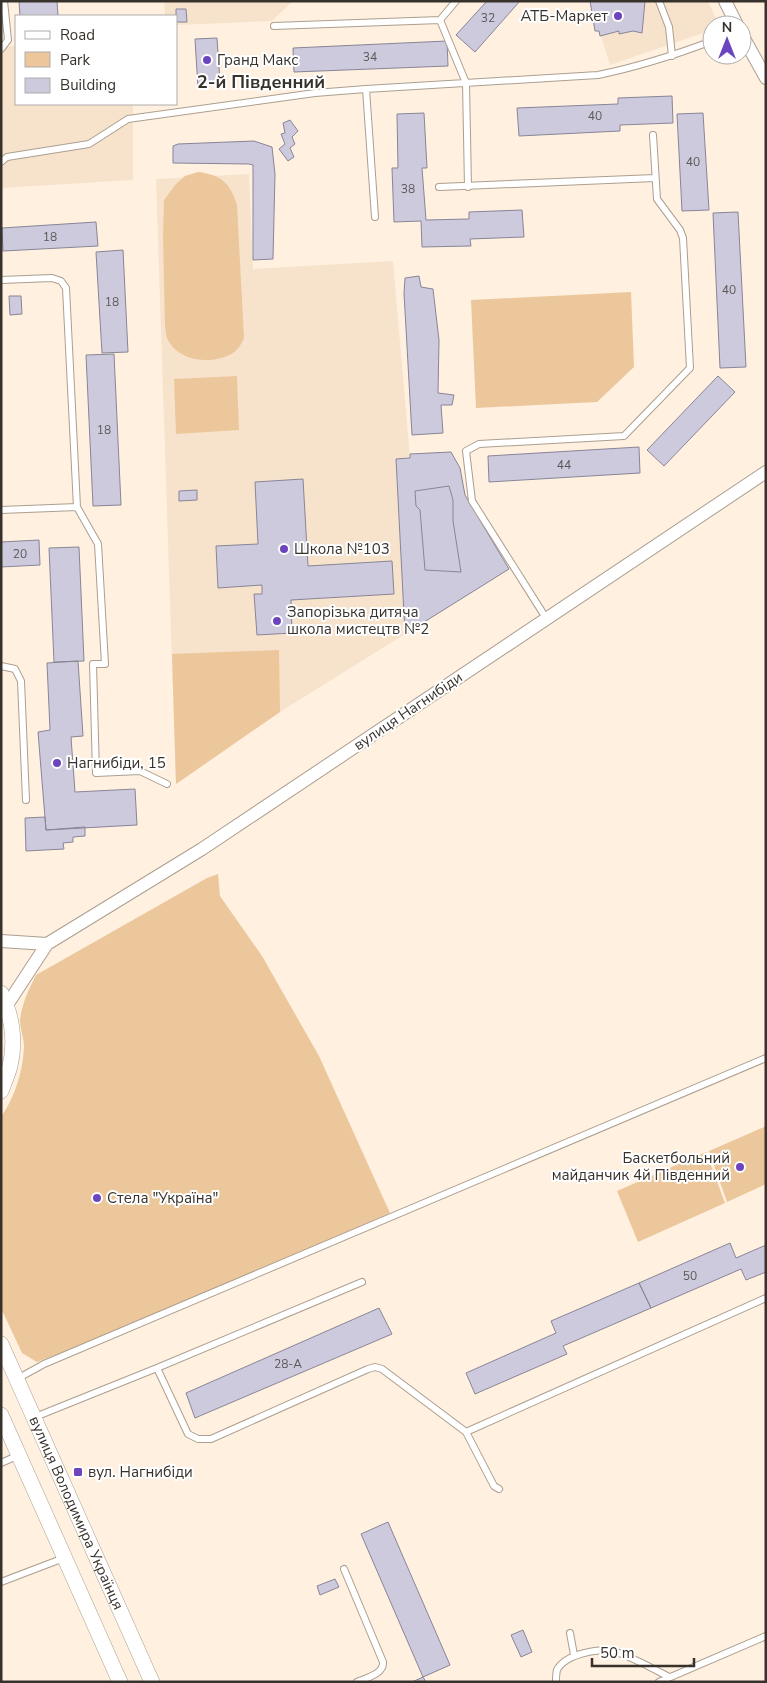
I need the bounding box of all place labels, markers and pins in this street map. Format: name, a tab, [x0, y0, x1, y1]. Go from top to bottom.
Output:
place label: АТБ-Маркет	[521, 6, 608, 26]
marker: АТБ-Маркет	[612, 10, 624, 22]
place label: Гранд Макс	[217, 50, 298, 70]
marker: Гранд Макс	[201, 54, 213, 66]
place label: Школа №103	[294, 539, 390, 559]
marker: Школа №103	[278, 543, 290, 555]
place label: Запорізька дитяча школа мистецтв №2	[287, 602, 429, 639]
marker: Запорізька дитяча школа мистецтв №2	[271, 615, 283, 627]
place label: Нагнибіди, 15	[67, 753, 166, 773]
marker: Нагнибіди, 15	[51, 757, 63, 769]
place label: Баскетбольний майданчик 4й Південний	[552, 1148, 730, 1185]
marker: Баскетбольний майданчик 4й Південний	[734, 1161, 746, 1173]
place label: Стела "Україна"	[107, 1188, 218, 1208]
marker: Стела "Україна"	[91, 1192, 103, 1204]
place label: вул. Нагнибіди	[88, 1462, 193, 1482]
marker: вул. Нагнибіди	[72, 1466, 84, 1478]

